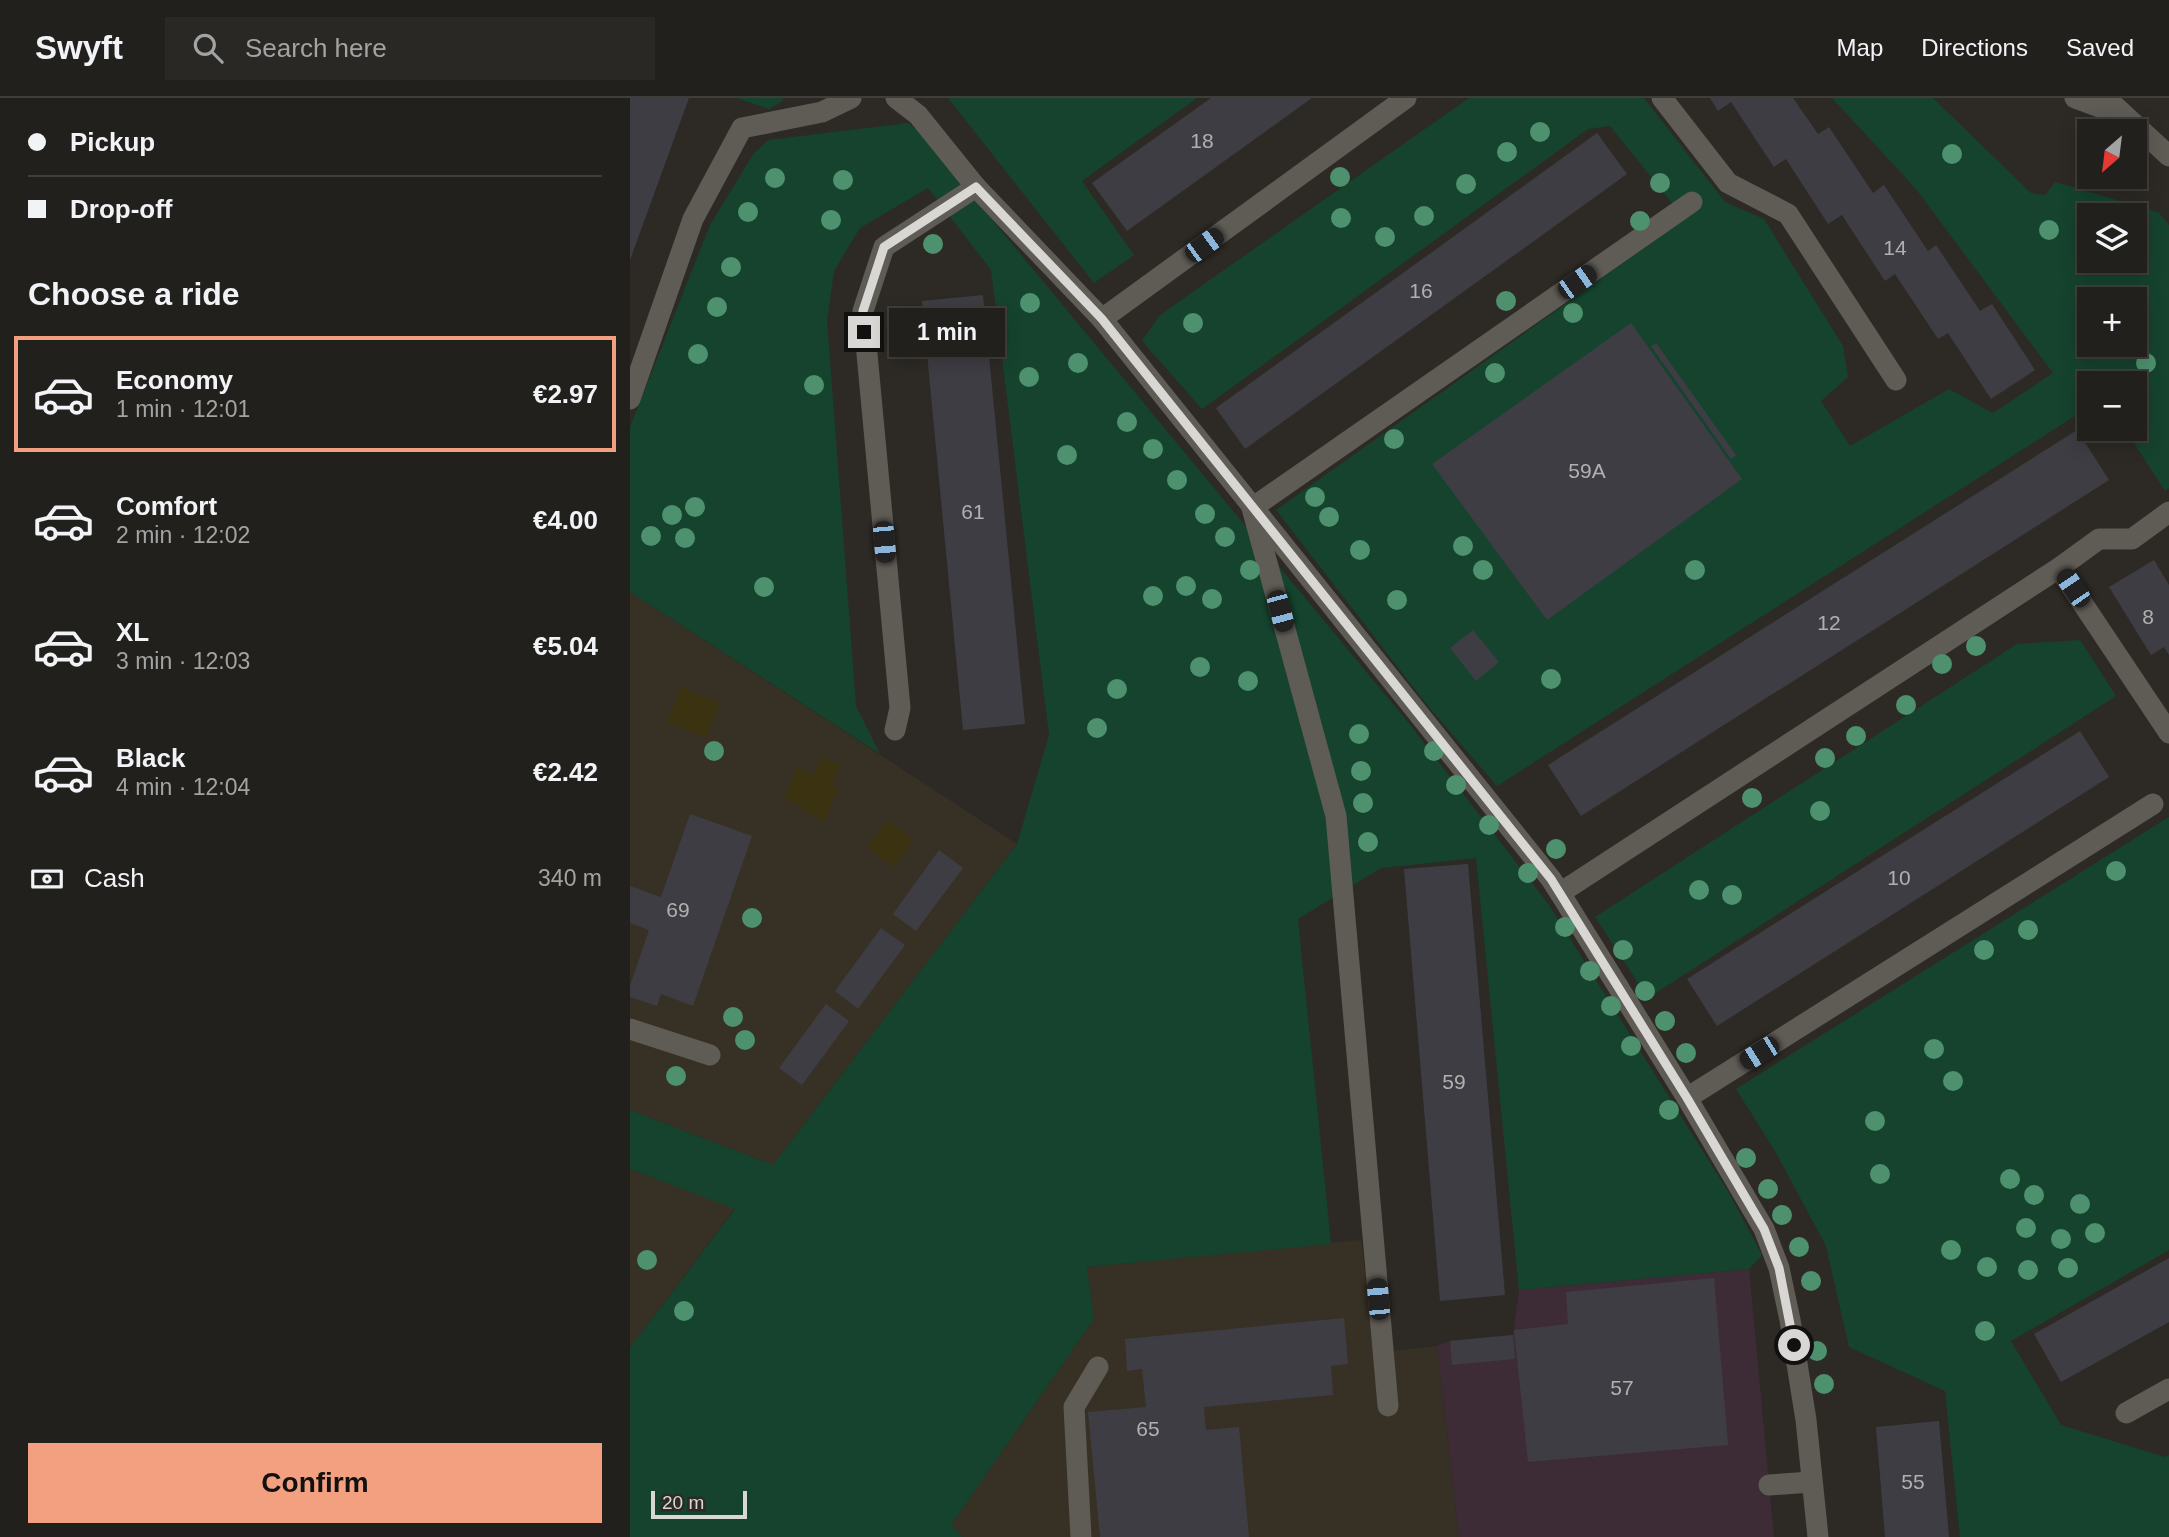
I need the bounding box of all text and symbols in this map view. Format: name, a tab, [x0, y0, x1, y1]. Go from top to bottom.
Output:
search box	[165, 17, 655, 80]
text: Swyft	[35, 29, 123, 66]
icon: search	[189, 29, 227, 67]
text: Search here	[245, 33, 387, 63]
text: Map	[1837, 34, 1883, 61]
text: Directions	[1921, 34, 2028, 61]
text: Saved	[2066, 34, 2134, 61]
north arrow	[2077, 119, 2147, 189]
map controls	[2077, 119, 2147, 441]
text: Pickup	[70, 127, 155, 157]
house number: 18	[1190, 129, 1214, 152]
text: Drop-off	[70, 194, 173, 224]
button: layers	[2077, 203, 2147, 273]
car	[1181, 224, 1228, 266]
house number: 14	[1883, 236, 1907, 259]
car	[1554, 261, 1601, 303]
text: Choose a ride	[28, 276, 240, 312]
house number: 16	[1409, 279, 1433, 302]
button: +	[2077, 287, 2147, 357]
callout: 1 min	[888, 308, 1004, 356]
route end	[848, 316, 880, 348]
text: 1 min	[917, 319, 977, 345]
icon: car	[32, 363, 95, 426]
text: Economy	[116, 365, 233, 395]
button: −	[2077, 371, 2147, 441]
text: €2.97	[533, 379, 598, 409]
text: 1 min · 12:01	[116, 396, 250, 422]
house number: 59A	[1568, 459, 1606, 482]
icon: car	[32, 489, 95, 552]
text: Comfort	[116, 491, 217, 521]
house number: 61	[961, 500, 985, 523]
text: €4.00	[533, 505, 598, 535]
car	[872, 520, 897, 564]
text: 2 min · 12:02	[116, 522, 250, 548]
car	[2053, 565, 2094, 611]
car	[1265, 588, 1296, 634]
house number: 8	[2142, 605, 2154, 628]
house number: 12	[1817, 611, 1841, 634]
icon: car	[32, 615, 95, 678]
text: XL	[116, 617, 149, 647]
text: €5.04	[533, 631, 598, 661]
text: 3 min · 12:03	[116, 648, 250, 674]
icon: car	[32, 741, 95, 804]
text: Black	[116, 743, 185, 773]
text: €2.42	[533, 757, 598, 787]
text: 4 min · 12:04	[116, 774, 250, 800]
icon: cash	[28, 860, 66, 898]
text: Cash	[84, 863, 145, 893]
text: 340 m	[538, 865, 602, 891]
house number: 10	[1887, 866, 1911, 889]
house number: 69	[666, 898, 690, 921]
car	[1736, 1033, 1783, 1073]
house number: 59	[1442, 1070, 1466, 1093]
car	[1366, 1277, 1391, 1321]
route start	[1778, 1329, 1810, 1361]
house number: 57	[1610, 1376, 1634, 1399]
house number: 65	[1136, 1417, 1160, 1440]
button: Confirm	[28, 1443, 602, 1523]
house number: 55	[1901, 1470, 1925, 1493]
scale bar	[651, 1488, 747, 1520]
text: 20 m	[662, 1492, 704, 1513]

